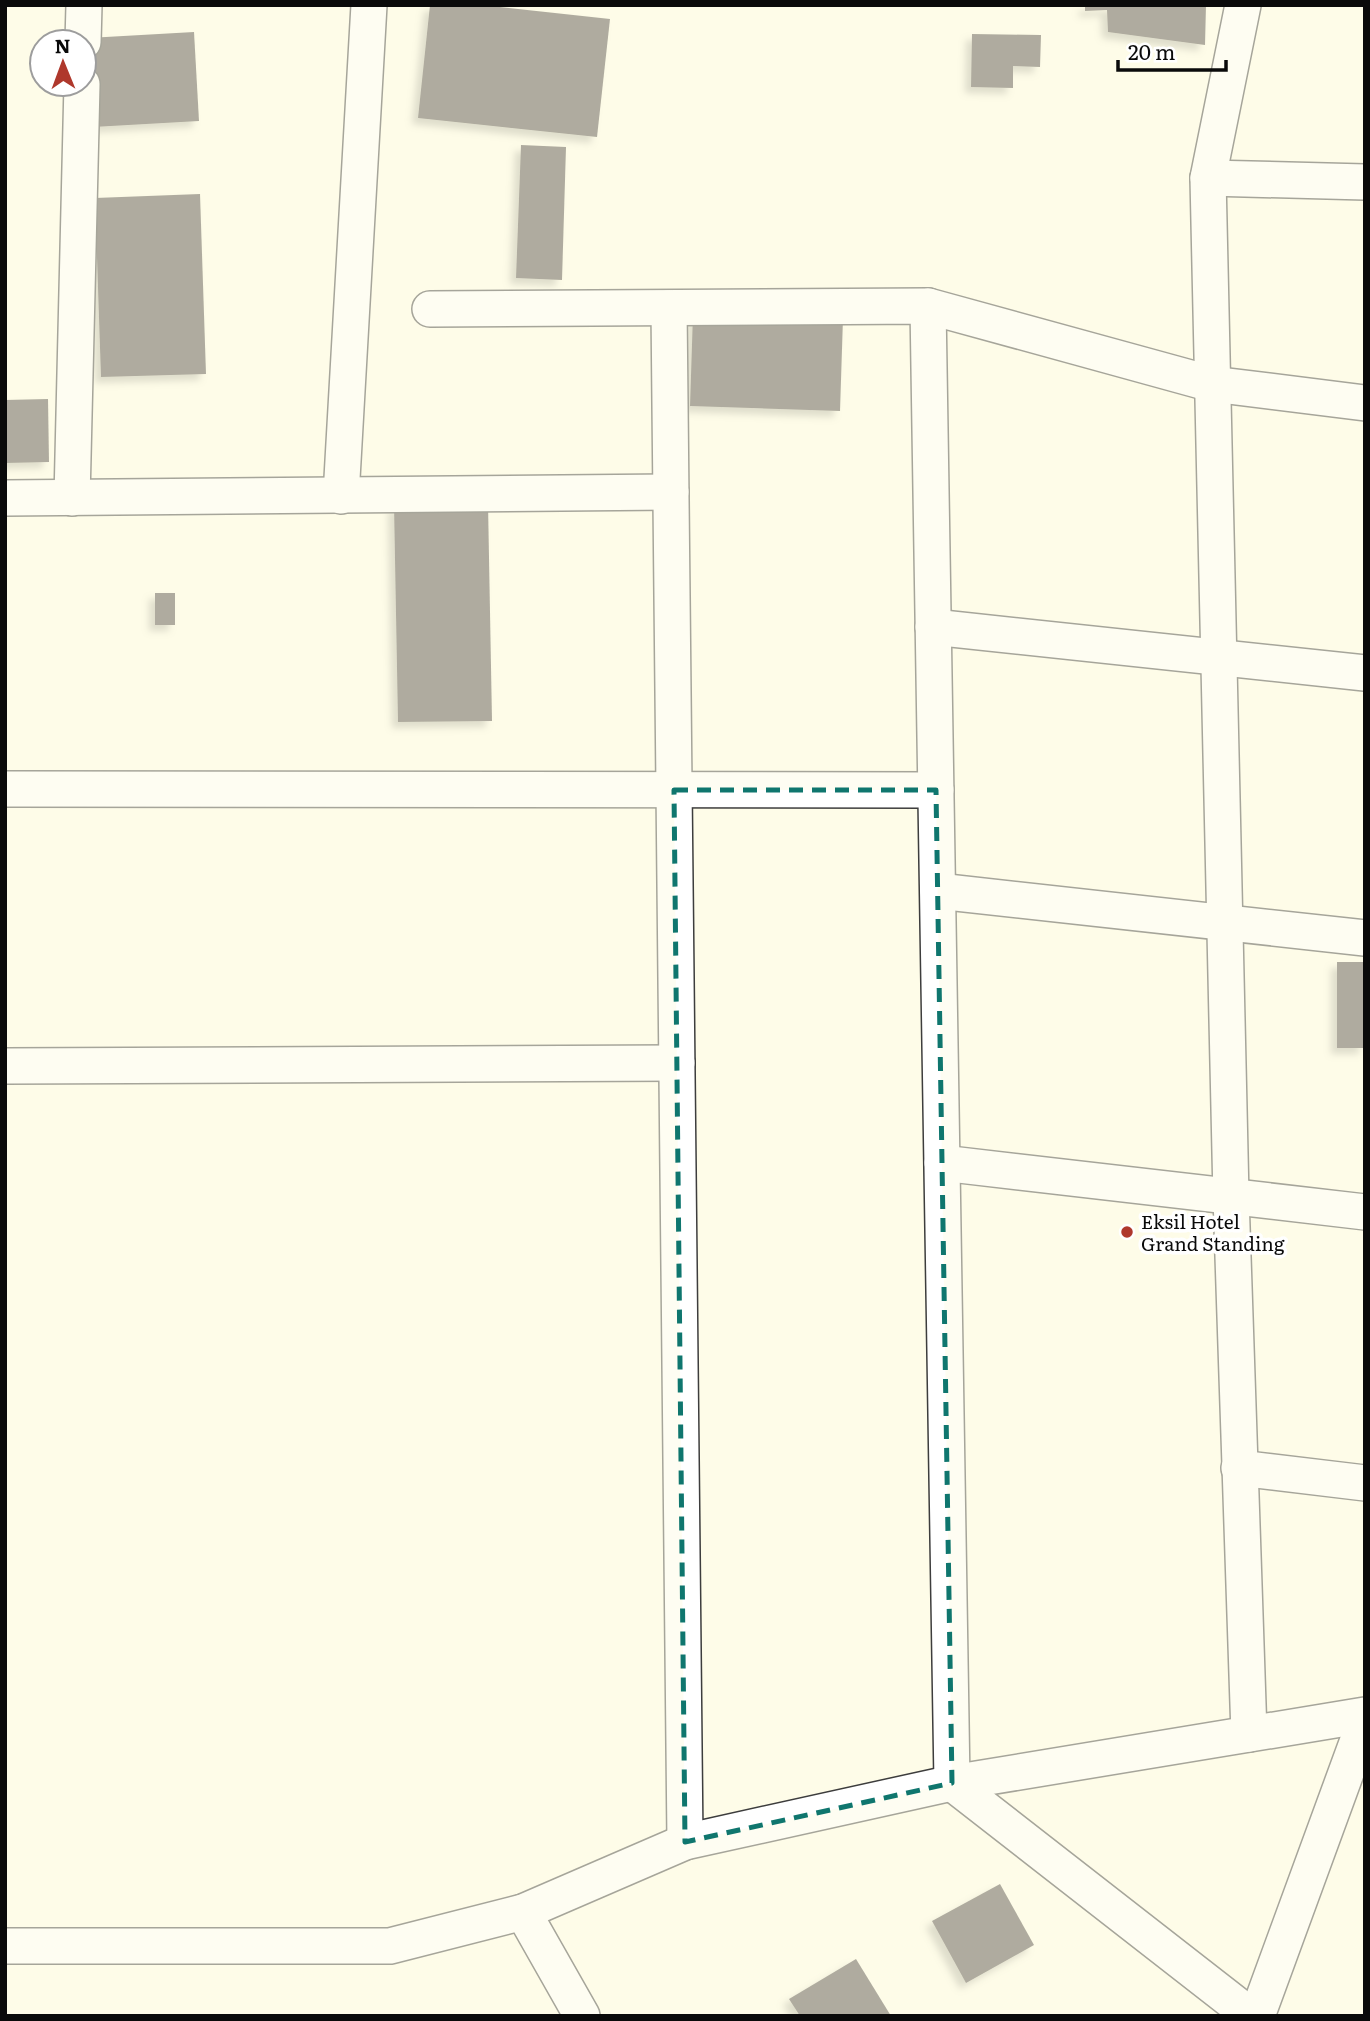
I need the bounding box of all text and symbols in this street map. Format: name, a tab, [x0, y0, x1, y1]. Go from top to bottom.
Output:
north arrow	[28, 28, 98, 98]
scale bar	[1118, 28, 1226, 72]
text: N	[54, 31, 71, 59]
text: 20 m	[1128, 35, 1175, 66]
place label: Eksil Hotel Grand Standing	[1141, 1207, 1285, 1257]
marker: Eksil Hotel Grand Standing	[1119, 1224, 1135, 1240]

